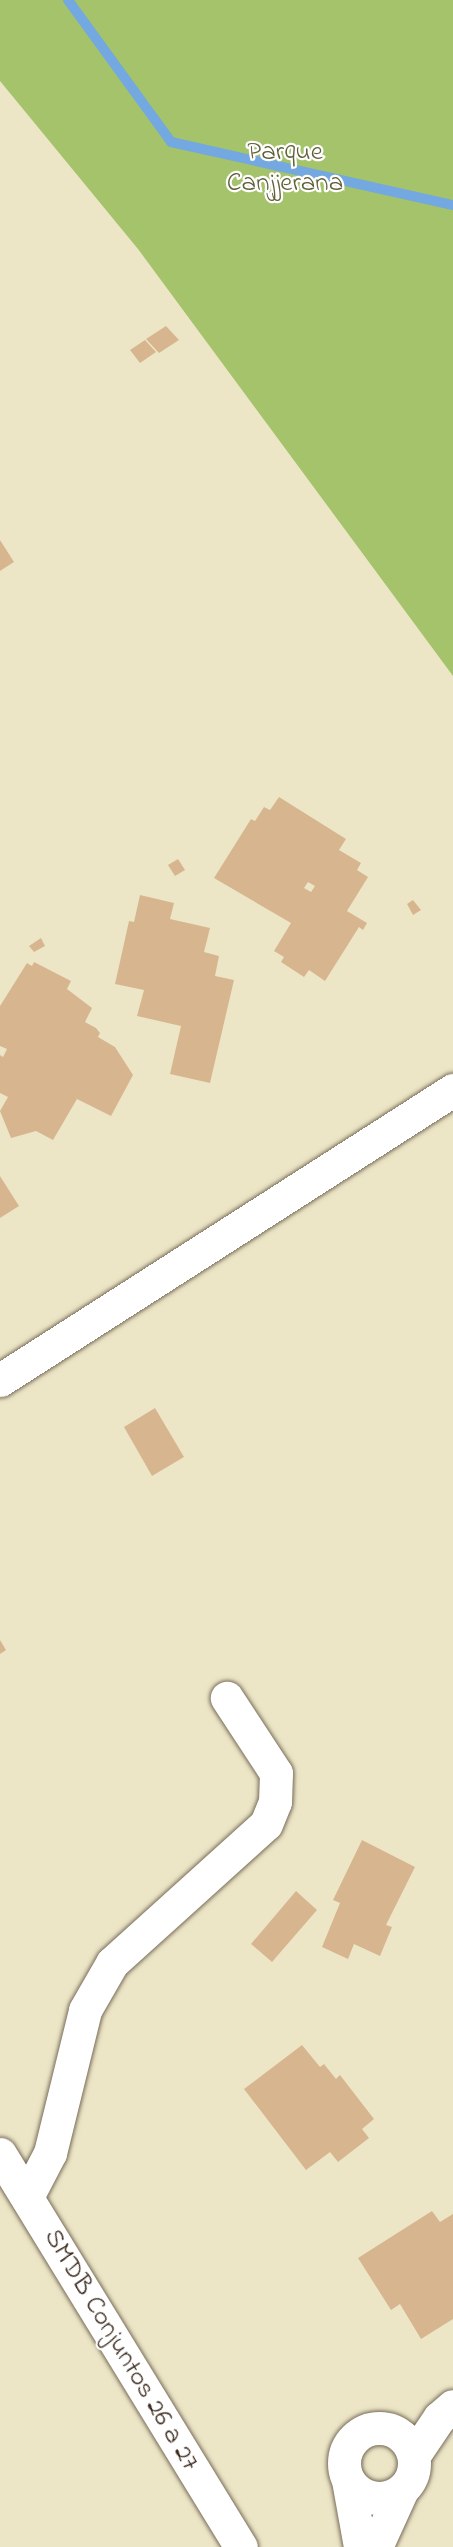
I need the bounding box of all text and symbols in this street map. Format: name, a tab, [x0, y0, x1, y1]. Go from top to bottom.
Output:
park label: Parque Canjjerana	[227, 136, 343, 199]
street label: SMDB Conjuntos 26 a 27	[36, 2223, 206, 2477]

